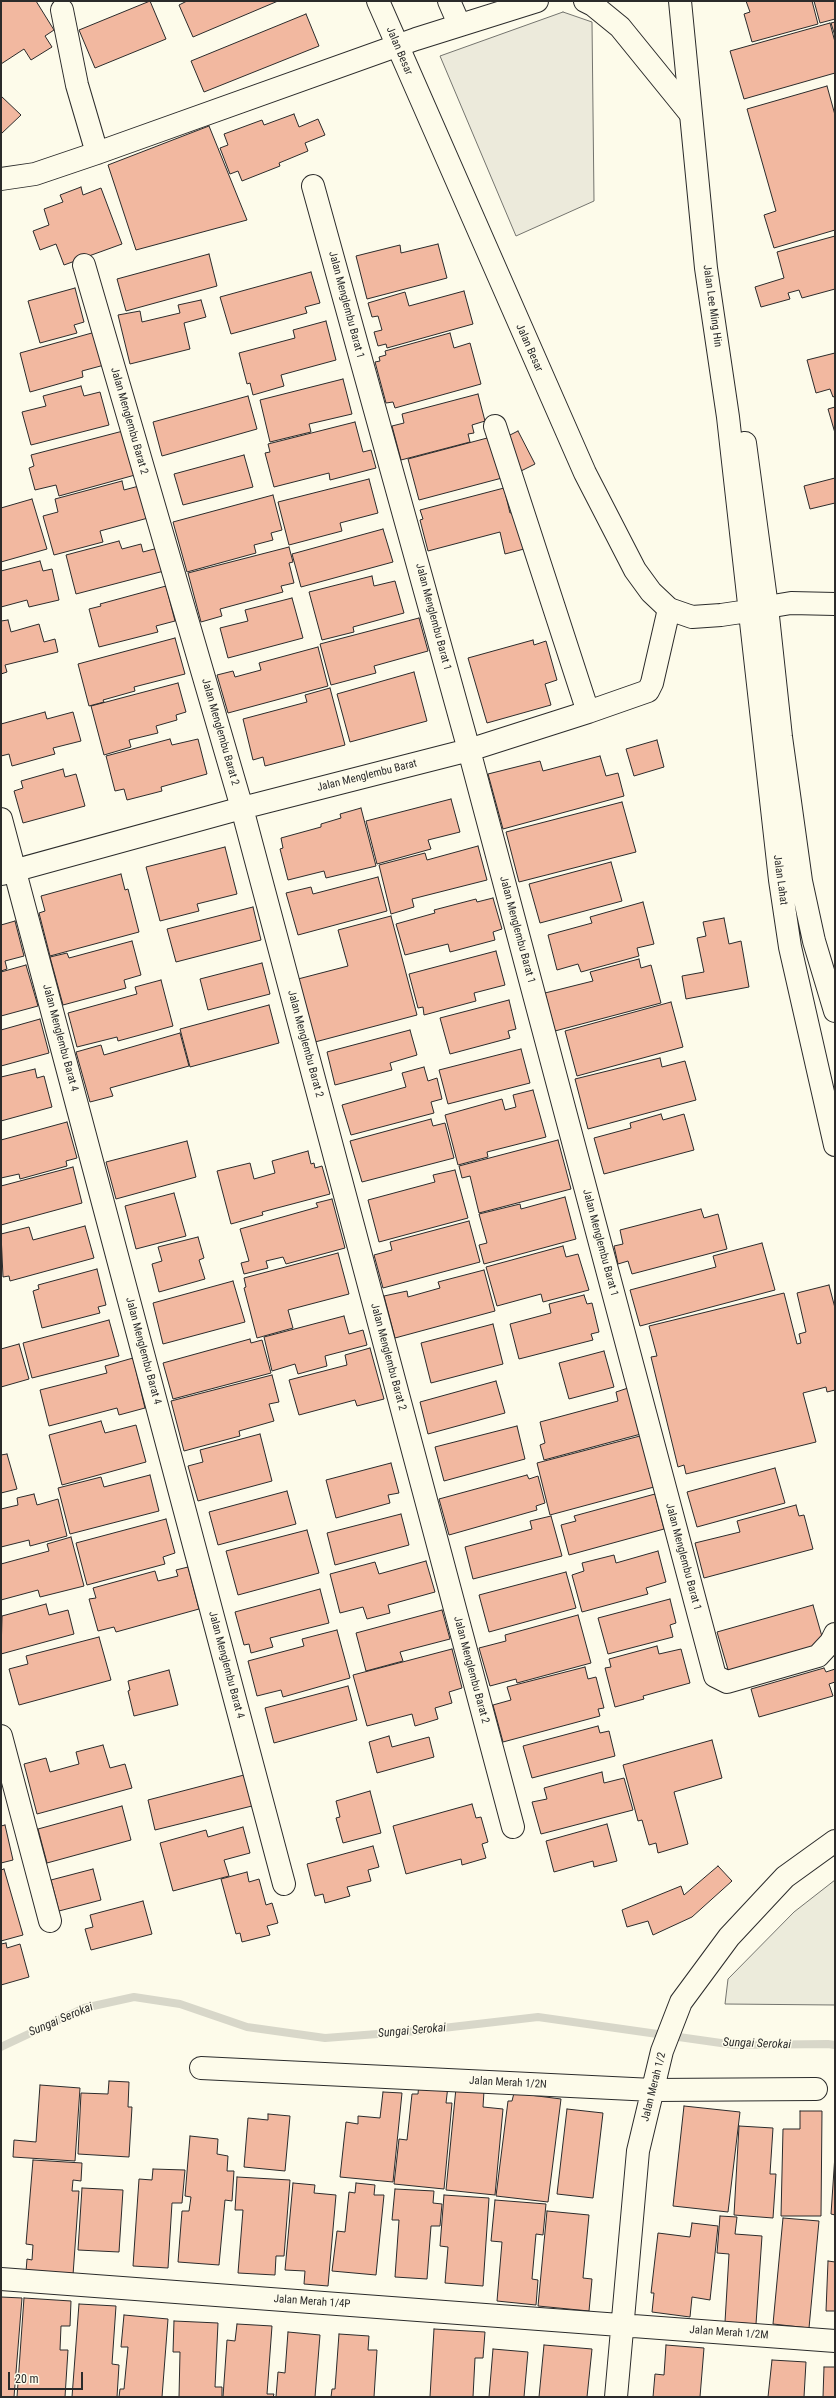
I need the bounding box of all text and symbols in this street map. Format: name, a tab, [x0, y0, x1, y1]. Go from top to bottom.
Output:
street label: Jalan Besar	[383, 25, 415, 77]
street label: Jalan Menglembu Barat 1	[325, 250, 367, 360]
street label: Jalan Lee Ming Hin	[700, 264, 724, 348]
street label: Jalan Besar	[513, 322, 545, 374]
street label: Jalan Menglembu Barat 2	[107, 366, 151, 476]
street label: Jalan Menglembu Barat 1	[412, 562, 454, 672]
street label: Jalan Menglembu Barat 2	[198, 677, 242, 787]
street label: Jalan Menglembu Barat	[316, 757, 418, 795]
street label: Jalan Lahat	[770, 854, 790, 906]
street label: Jalan Menglembu Barat 1	[496, 875, 538, 985]
street label: Jalan Menglembu Barat 4	[39, 983, 81, 1093]
street label: Jalan Menglembu Barat 2	[284, 989, 326, 1099]
street label: Jalan Menglembu Barat 1	[579, 1188, 621, 1298]
street label: Jalan Menglembu Barat 4	[122, 1296, 164, 1406]
street label: Jalan Menglembu Barat 2	[367, 1302, 409, 1412]
street label: Jalan Menglembu Barat 1	[662, 1502, 704, 1612]
street label: Jalan Menglembu Barat 4	[205, 1610, 247, 1720]
street label: Jalan Menglembu Barat 2	[450, 1615, 492, 1725]
water label: Sungai Serokai	[27, 2000, 95, 2040]
water label: Sungai Serokai	[377, 2021, 447, 2041]
water label: Sungai Serokai	[723, 2036, 791, 2052]
street label: Jalan Merah 1/2	[639, 2051, 669, 2123]
street label: Jalan Merah 1/2N	[469, 2074, 547, 2092]
street label: Jalan Merah 1/4P	[273, 2293, 351, 2311]
street label: Jalan Merah 1/2M	[689, 2324, 769, 2342]
scale bar	[10, 2364, 85, 2390]
text: 20 m	[15, 2372, 39, 2386]

